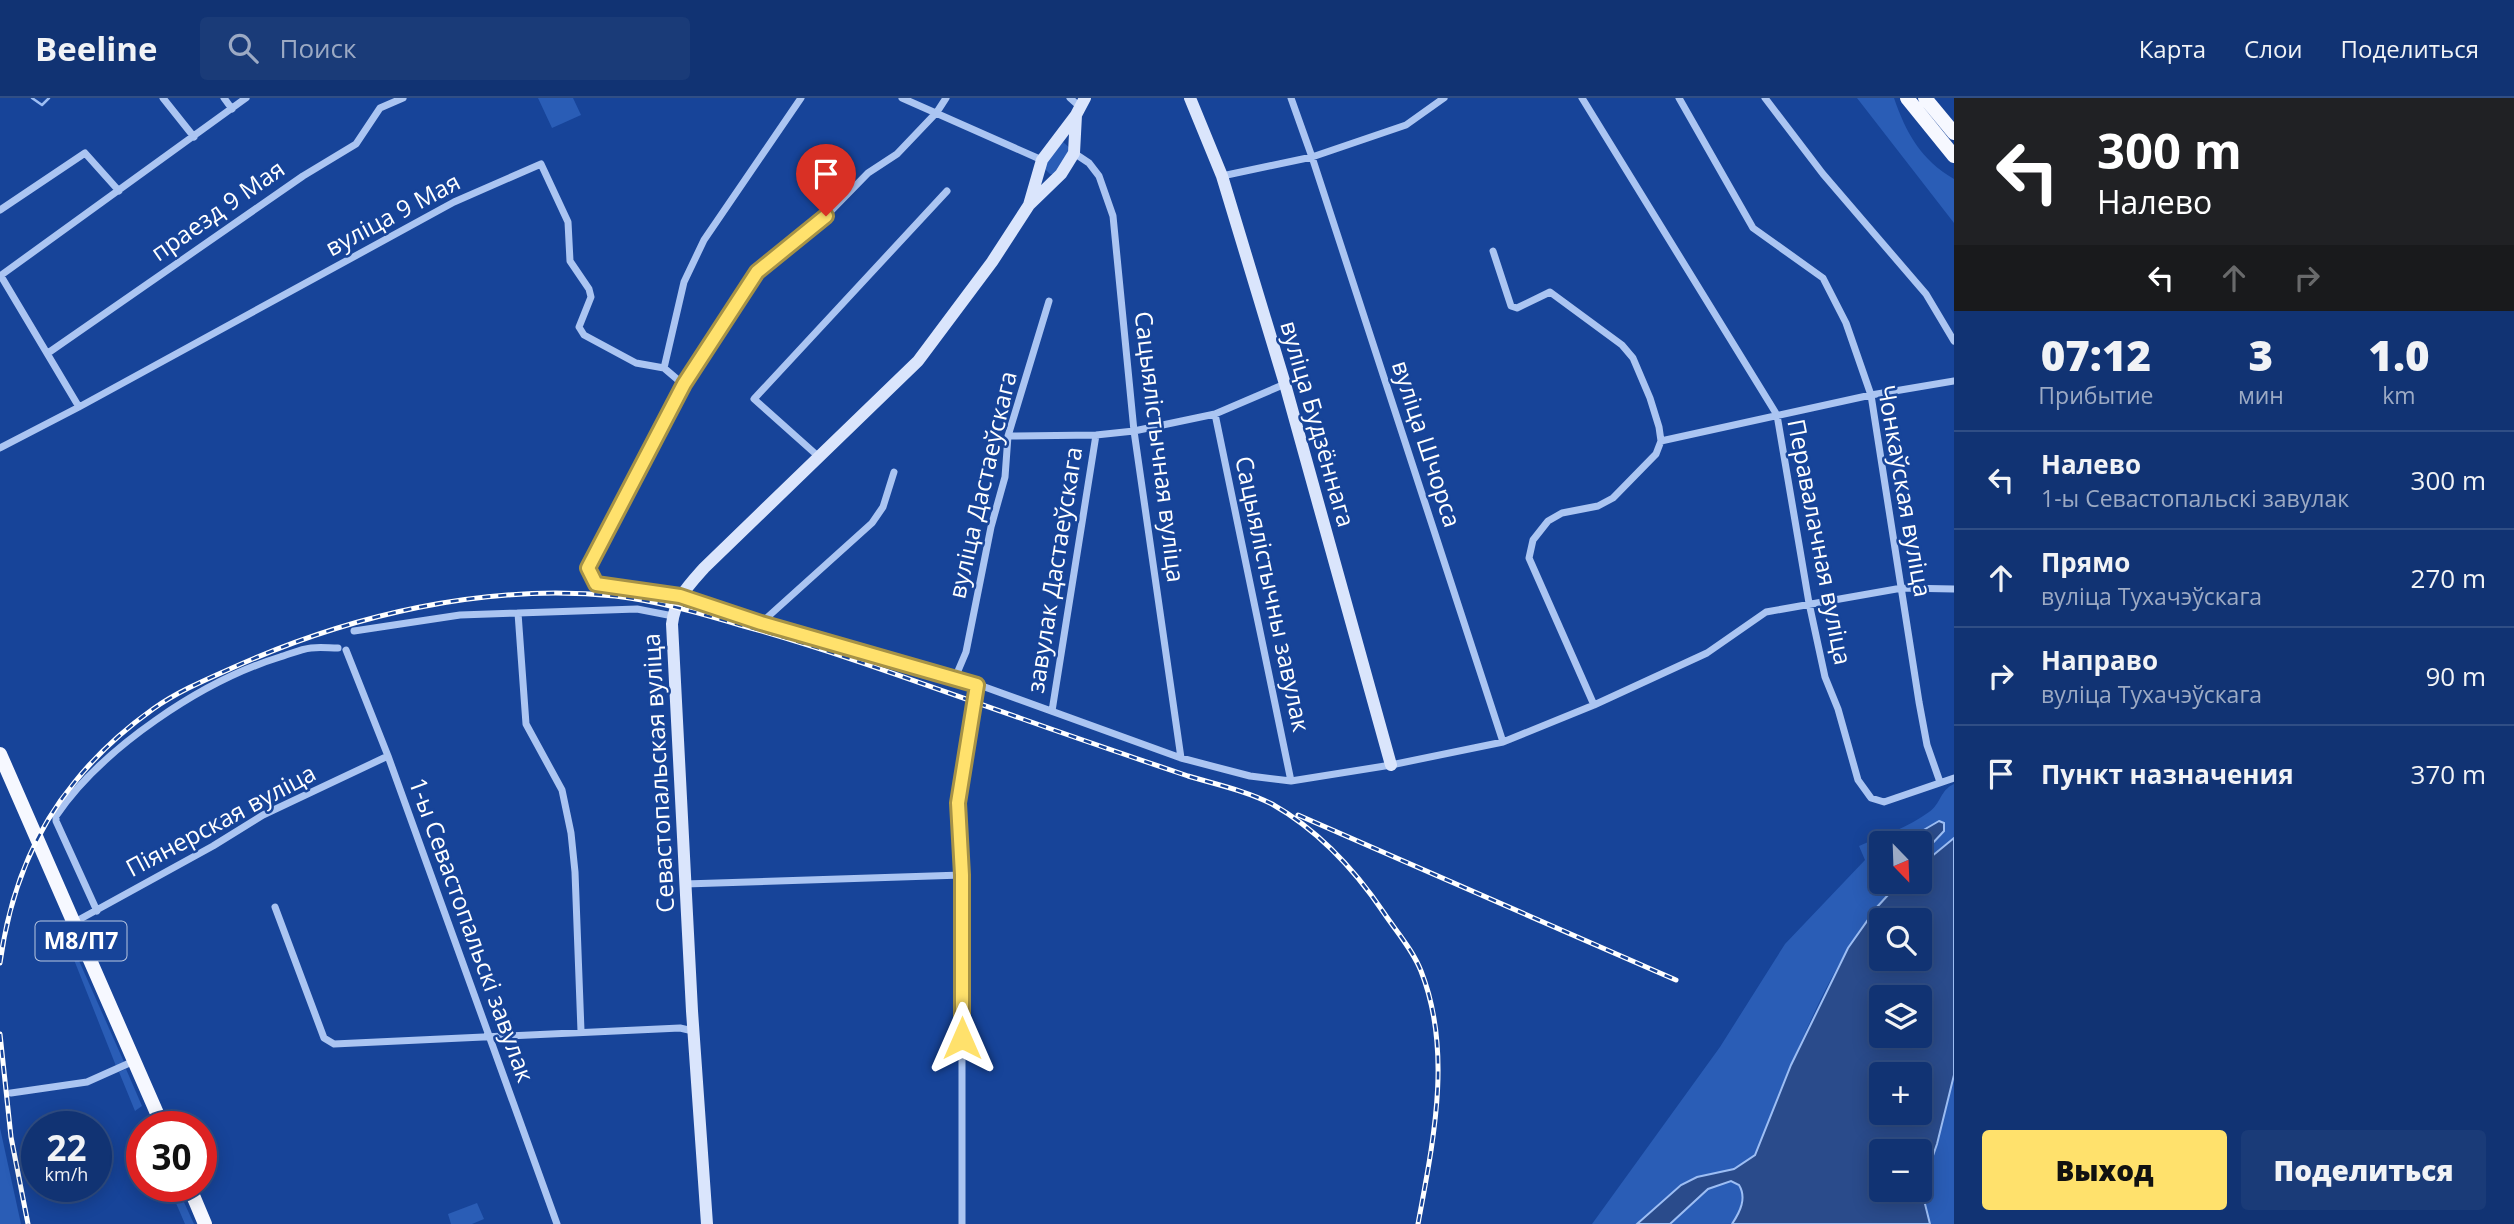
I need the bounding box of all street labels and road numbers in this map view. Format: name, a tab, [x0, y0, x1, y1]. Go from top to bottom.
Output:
street label: праезд 9 Мая	[144, 151, 291, 268]
street label: вуліца 9 Мая	[319, 164, 466, 263]
street label: Сацыялістычная вуліца	[1127, 309, 1193, 584]
street label: вуліца Будзённага	[1273, 317, 1364, 531]
street label: вуліца Шчорса	[1385, 356, 1470, 531]
street label: вуліца Дастаеўскага	[939, 368, 1024, 602]
street label: Чонкаўская вуліца	[1871, 382, 1940, 599]
street label: Перавалачная вуліца	[1780, 416, 1860, 667]
street label: завулак Дастаеўскага	[1018, 444, 1089, 695]
street label: Сацыялістычны завулак	[1228, 453, 1319, 735]
street label: Севастопальская вуліца	[634, 633, 681, 914]
street label: Піянерская вуліца	[119, 756, 321, 884]
street label: 1-ы Севастопальскі завулак	[402, 773, 543, 1087]
road number: М8/П7	[36, 922, 126, 960]

